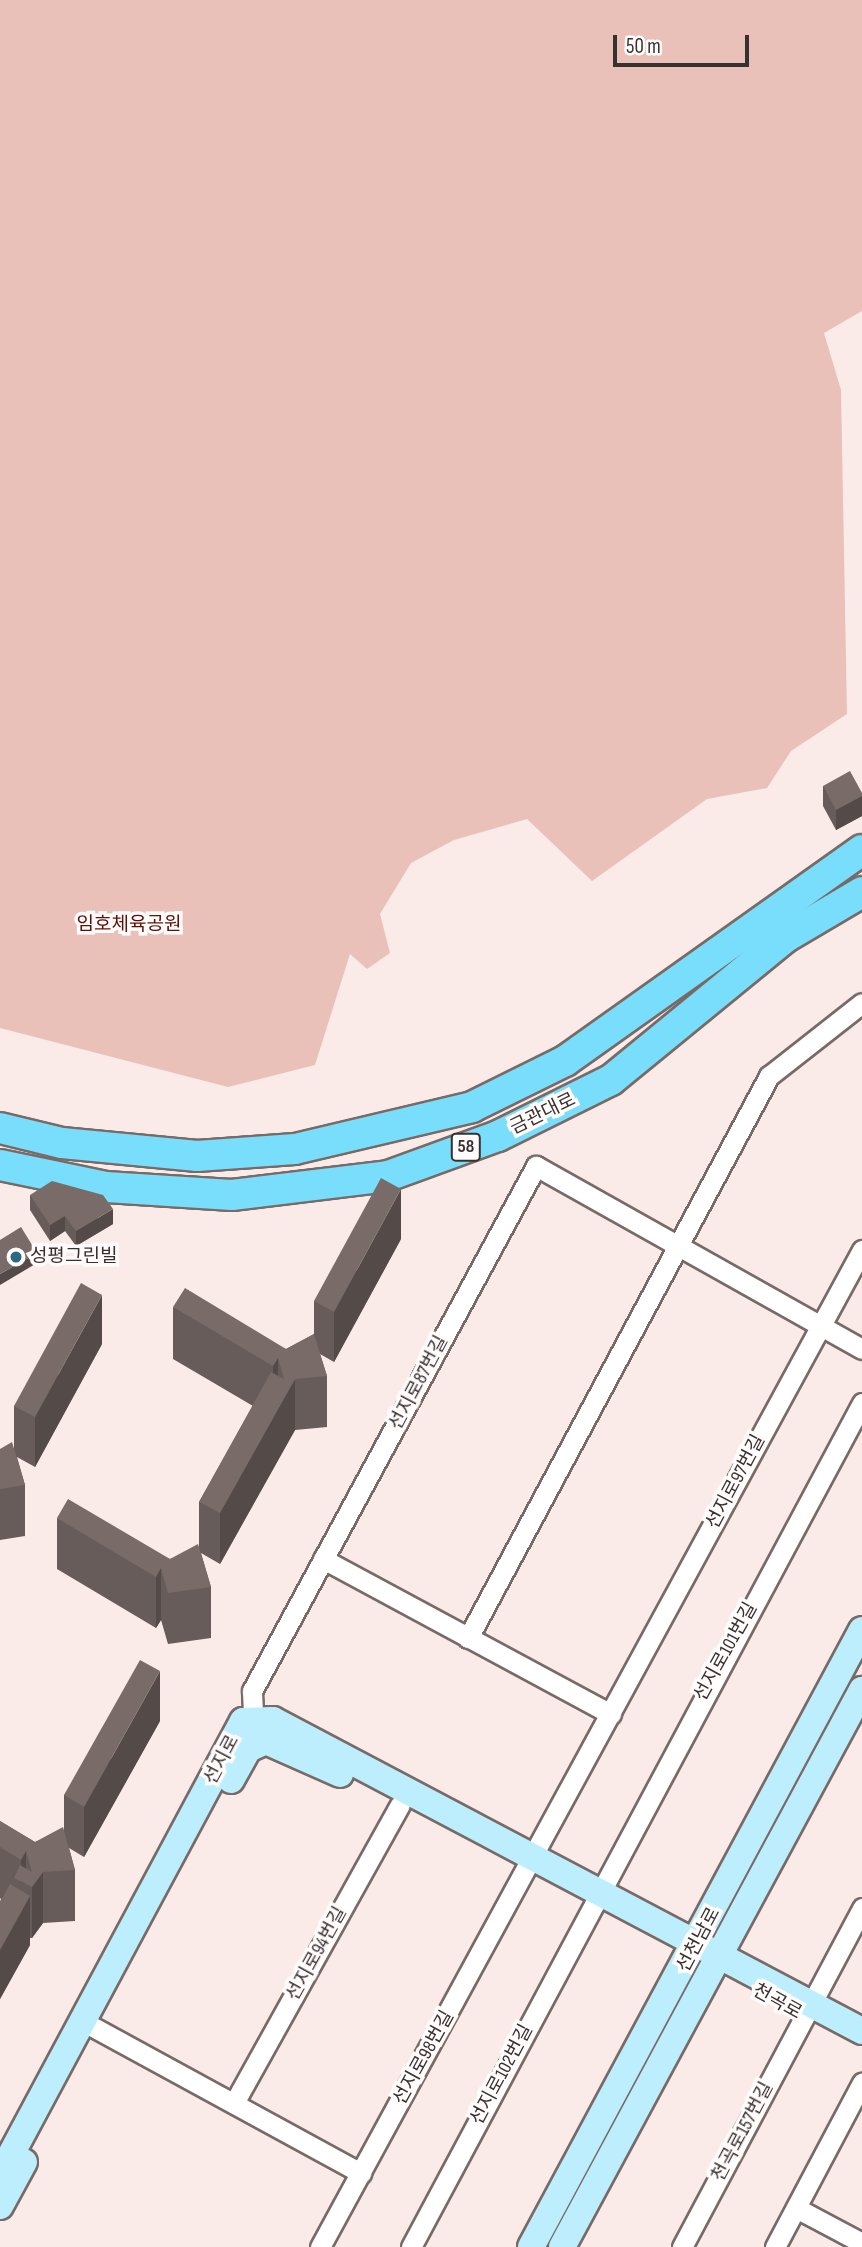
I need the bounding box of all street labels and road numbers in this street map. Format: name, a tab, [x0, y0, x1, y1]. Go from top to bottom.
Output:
street label: 금관대로	[507, 1088, 579, 1140]
road number: 58	[450, 1132, 482, 1162]
street label: 선지로87번길	[385, 1332, 453, 1434]
street label: 선지로97번길	[702, 1431, 770, 1533]
street label: 선지로101번길	[690, 1599, 762, 1705]
street label: 선지로	[200, 1731, 244, 1789]
street label: 선지로94번길	[282, 1903, 352, 2005]
street label: 선천남로	[673, 1904, 725, 1976]
street label: 천곡로	[749, 1979, 805, 2025]
street label: 선지로98번길	[389, 2007, 459, 2109]
street label: 선지로102번길	[466, 2021, 538, 2129]
street label: 천곡로157번길	[707, 2078, 779, 2186]

